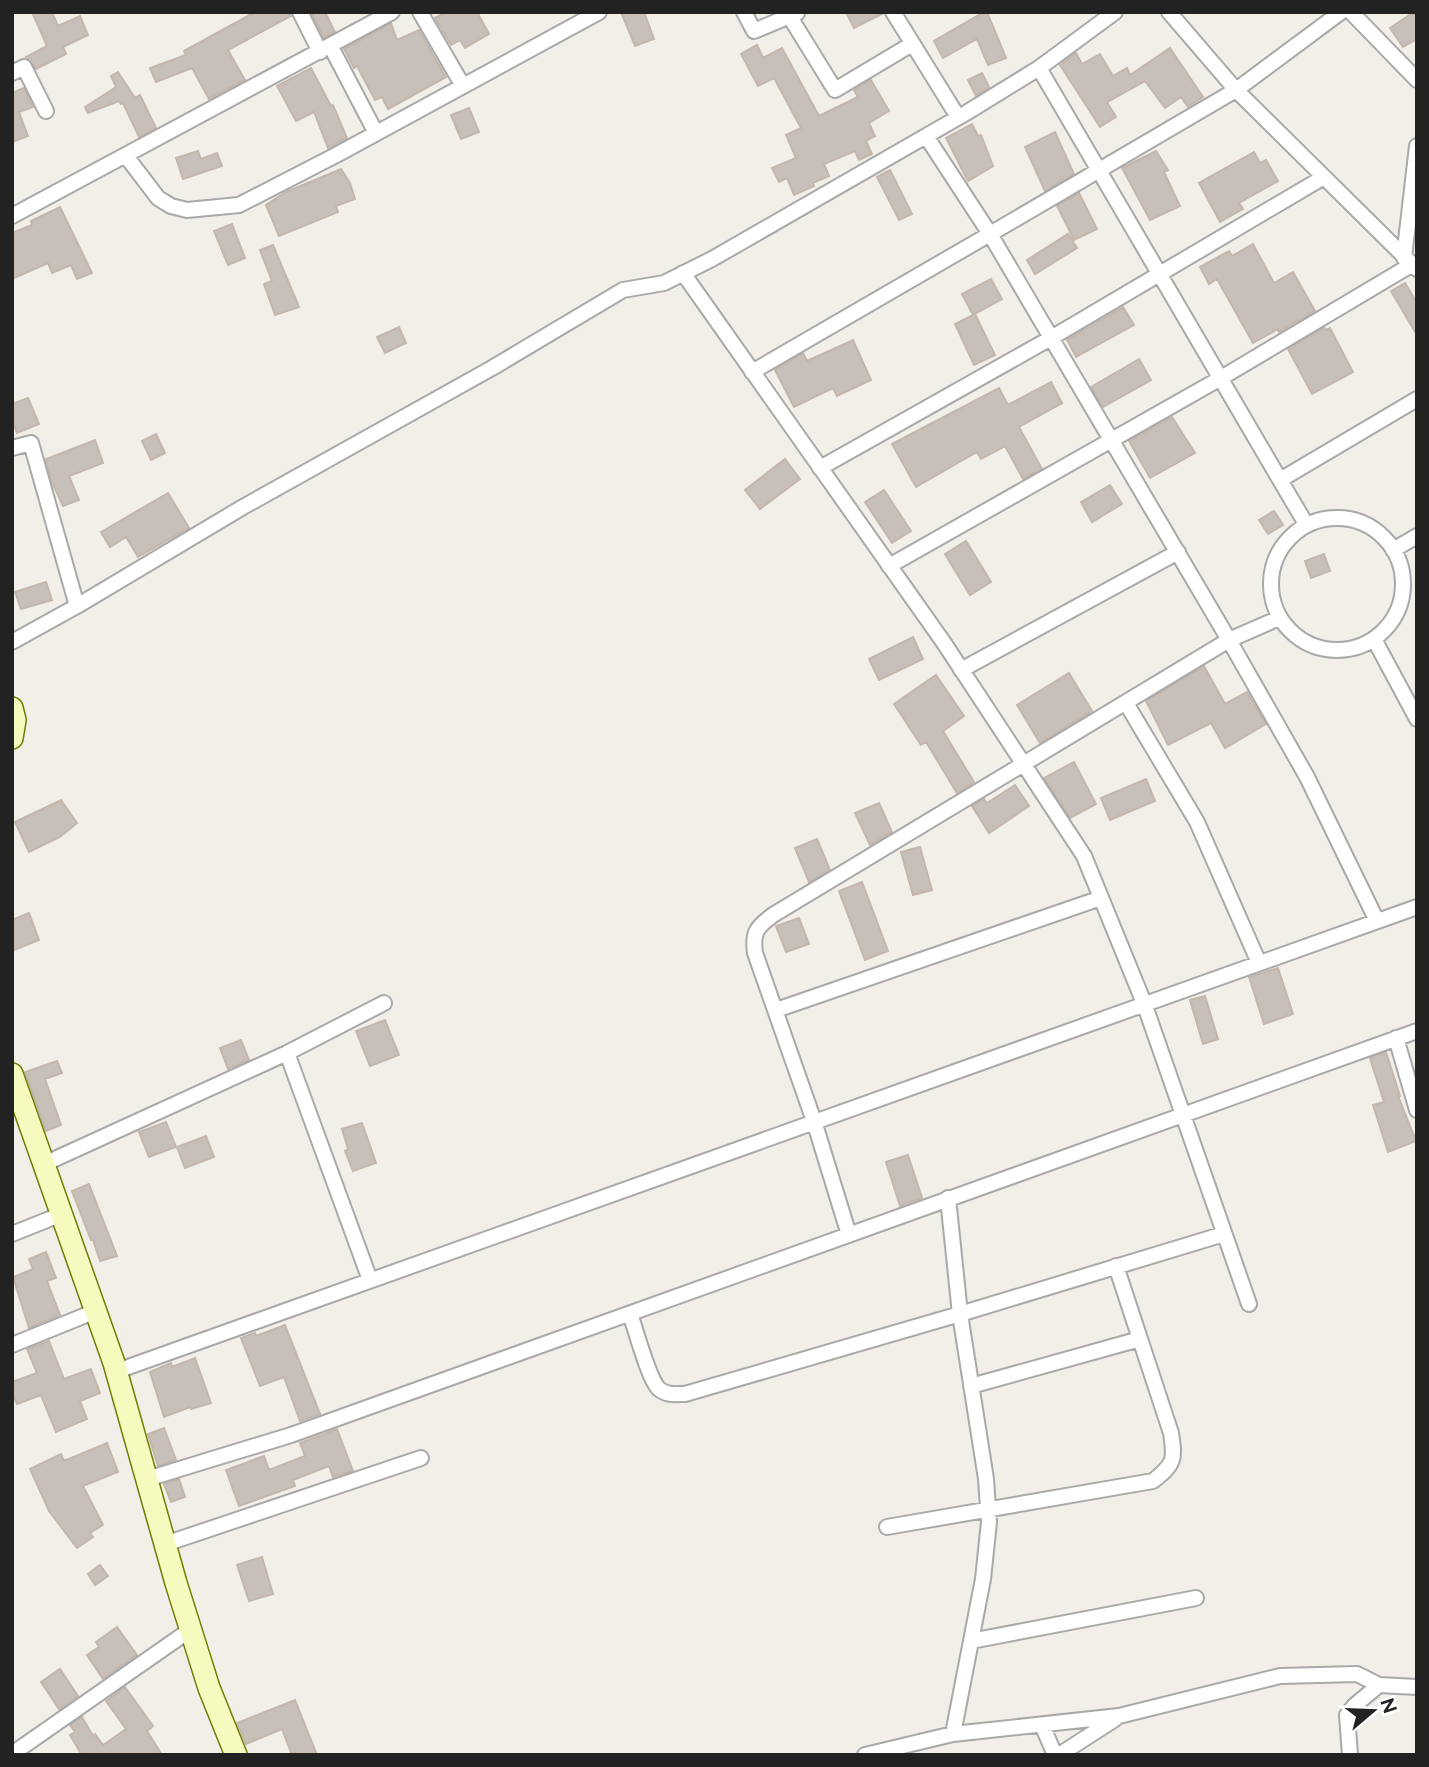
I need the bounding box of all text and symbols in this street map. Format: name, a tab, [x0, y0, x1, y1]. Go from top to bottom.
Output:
north arrow	[1338, 1676, 1408, 1746]
text: N	[1376, 1695, 1402, 1716]

